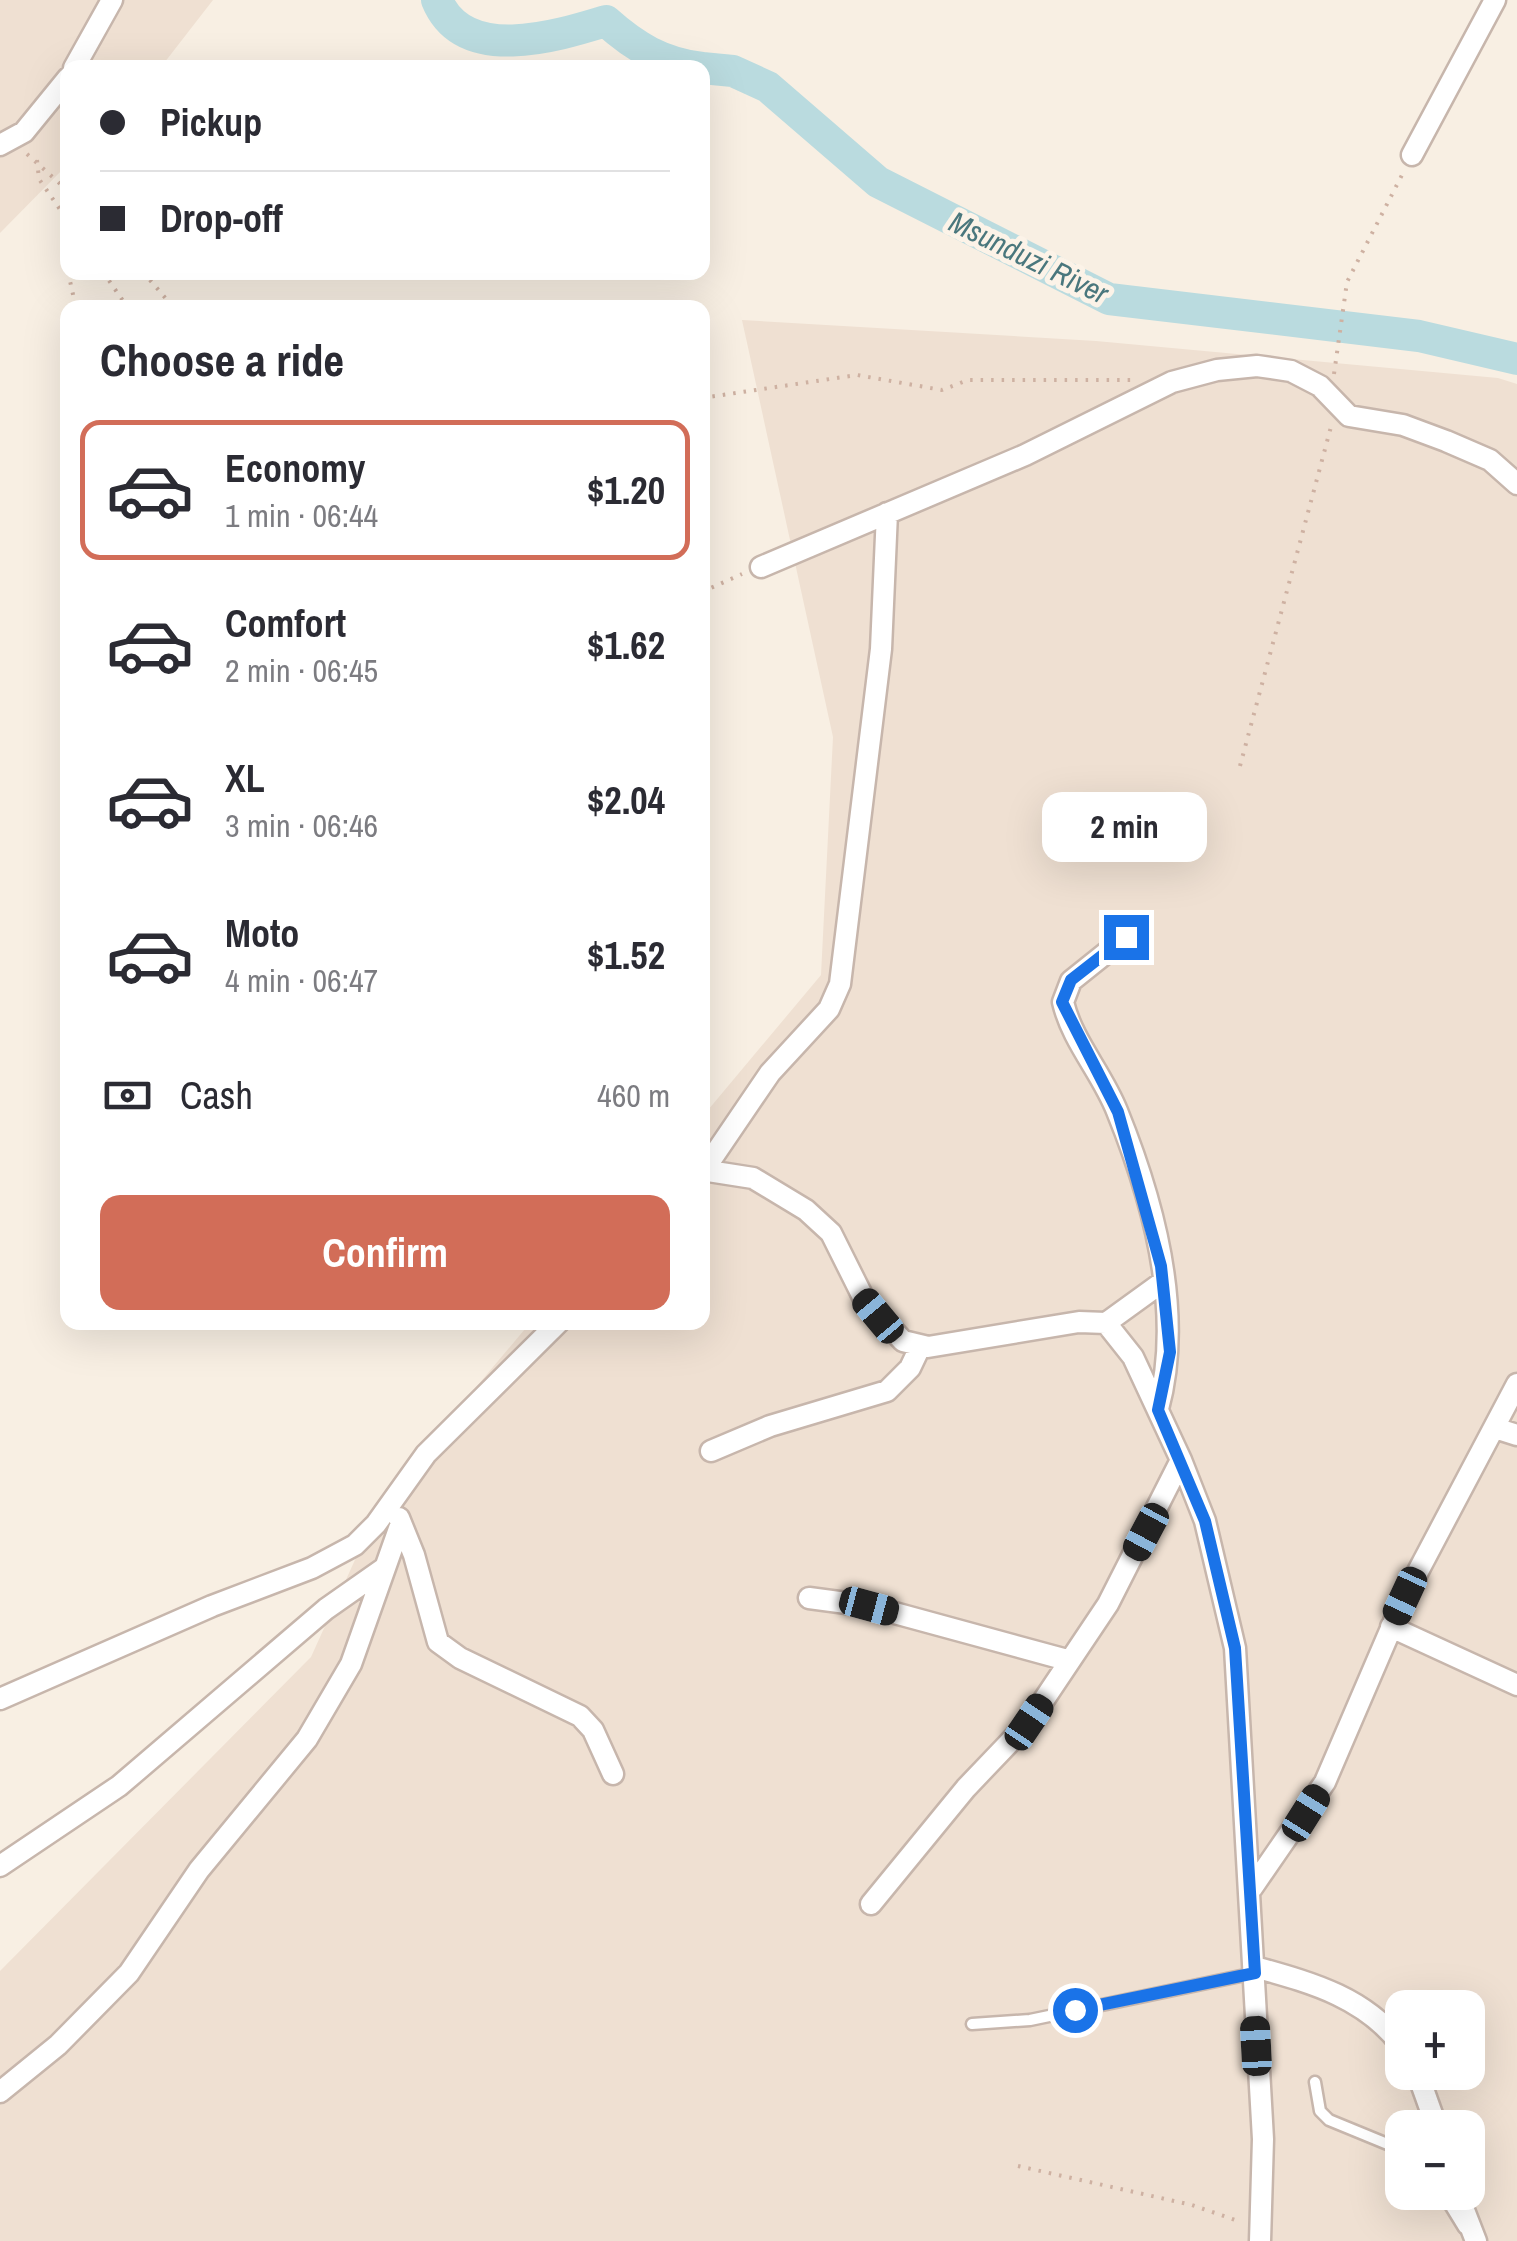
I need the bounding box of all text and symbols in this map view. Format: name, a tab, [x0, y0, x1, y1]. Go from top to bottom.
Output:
text: Pickup	[160, 97, 262, 148]
text: Drop-off	[160, 193, 283, 244]
water label: Msunduzi River	[943, 201, 1116, 313]
text: Choose a ride	[100, 329, 344, 390]
text: Economy	[225, 443, 365, 494]
icon: car	[105, 445, 195, 535]
text: $1.20	[587, 465, 665, 516]
text: 1 min · 06:44	[225, 494, 378, 537]
text: Comfort	[225, 598, 346, 649]
icon: car	[105, 600, 195, 690]
text: $1.62	[587, 620, 665, 671]
text: 2 min · 06:45	[225, 649, 378, 692]
text: XL	[225, 753, 265, 804]
icon: car	[105, 755, 195, 845]
text: $2.04	[587, 775, 665, 826]
callout: 2 min	[1044, 792, 1208, 862]
text: 3 min · 06:46	[225, 804, 378, 847]
text: 2 min	[1090, 805, 1159, 848]
text: Moto	[225, 908, 299, 959]
icon: car	[105, 910, 195, 1000]
route end	[1104, 915, 1149, 960]
text: $1.52	[587, 930, 665, 981]
text: 4 min · 06:47	[225, 959, 378, 1002]
icon: cash	[100, 1068, 155, 1123]
text: Cash	[180, 1070, 253, 1121]
text: 460 m	[597, 1074, 670, 1117]
button: Confirm	[100, 1195, 670, 1310]
car	[847, 1283, 909, 1349]
car	[1119, 1498, 1173, 1566]
car	[1379, 1562, 1431, 1630]
car	[836, 1584, 902, 1628]
car	[1000, 1689, 1058, 1755]
car	[1277, 1780, 1335, 1846]
route start	[1053, 1988, 1098, 2033]
map controls	[1385, 1990, 1485, 2210]
button: +	[1385, 1990, 1485, 2090]
car	[1239, 2015, 1273, 2077]
button: −	[1385, 2110, 1485, 2210]

